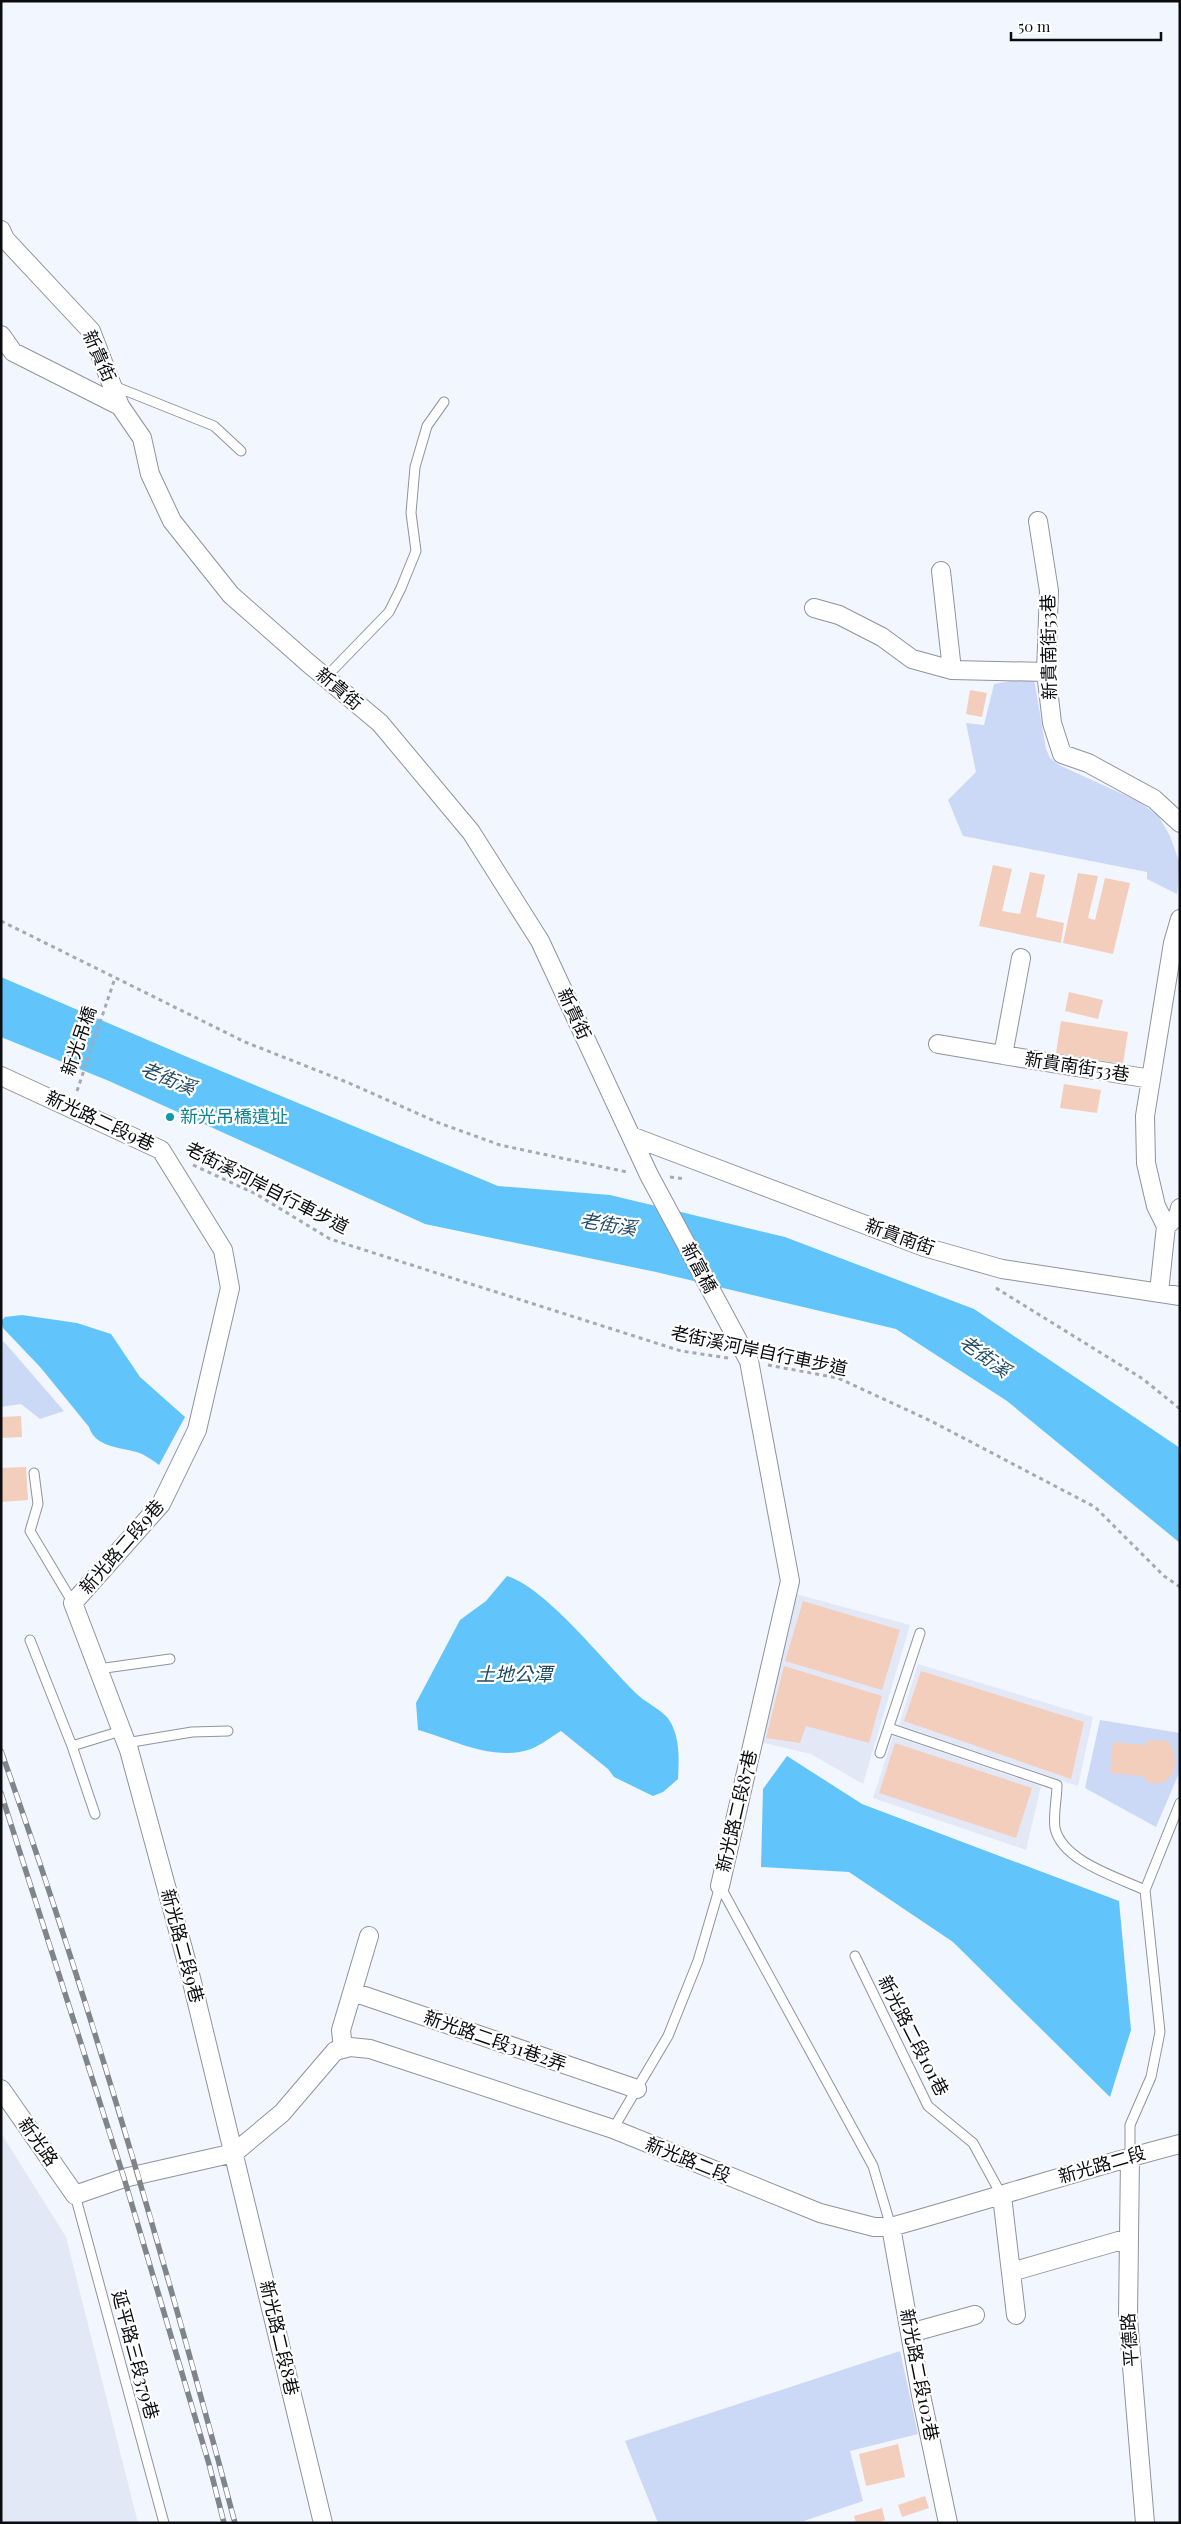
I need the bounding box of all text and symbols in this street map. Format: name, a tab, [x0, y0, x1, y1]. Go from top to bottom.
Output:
scale bar	[1011, 10, 1161, 42]
text: 50 m	[1018, 16, 1051, 36]
street label: 新貴街	[78, 326, 122, 385]
street label: 新貴南街53巷	[1035, 594, 1061, 700]
street label: 新貴街	[311, 662, 368, 715]
street label: 新貴街	[553, 984, 597, 1043]
street label: 新光吊橋	[55, 1003, 101, 1079]
street label: 新貴南街53巷	[1023, 1046, 1131, 1086]
water label: 老街溪	[137, 1054, 202, 1101]
street label: 新光路二段9巷	[42, 1084, 159, 1156]
place label: 新光吊橋遺址	[180, 1104, 288, 1128]
marker: 新光吊橋遺址	[164, 1111, 176, 1123]
street label: 老街溪河岸自行車步道	[182, 1136, 353, 1239]
water label: 老街溪	[578, 1206, 641, 1241]
street label: 新貴南街	[862, 1212, 938, 1260]
street label: 新富橋	[677, 1238, 723, 1297]
street label: 老街溪河岸自行車步道	[669, 1320, 850, 1380]
water label: 老街溪	[955, 1328, 1019, 1384]
street label: 新光路二段9巷	[74, 1494, 169, 1598]
water label: 土地公潭	[476, 1660, 555, 1686]
street label: 新光路二段87巷	[710, 1747, 762, 1874]
street label: 新光路二段9巷	[156, 1886, 210, 2005]
street label: 新光路二段101巷	[873, 1971, 955, 2100]
street label: 新光路二段31巷2弄	[421, 2004, 570, 2076]
street label: 新光路	[14, 2112, 64, 2170]
street label: 新光路二段	[642, 2131, 735, 2187]
street label: 新光路二段	[1055, 2140, 1148, 2188]
street label: 新光路二段8巷	[255, 2278, 305, 2398]
street label: 延平路三段379巷	[107, 2288, 165, 2422]
street label: 新光路二段102巷	[895, 2307, 945, 2443]
street label: 平德路	[1115, 2312, 1143, 2368]

